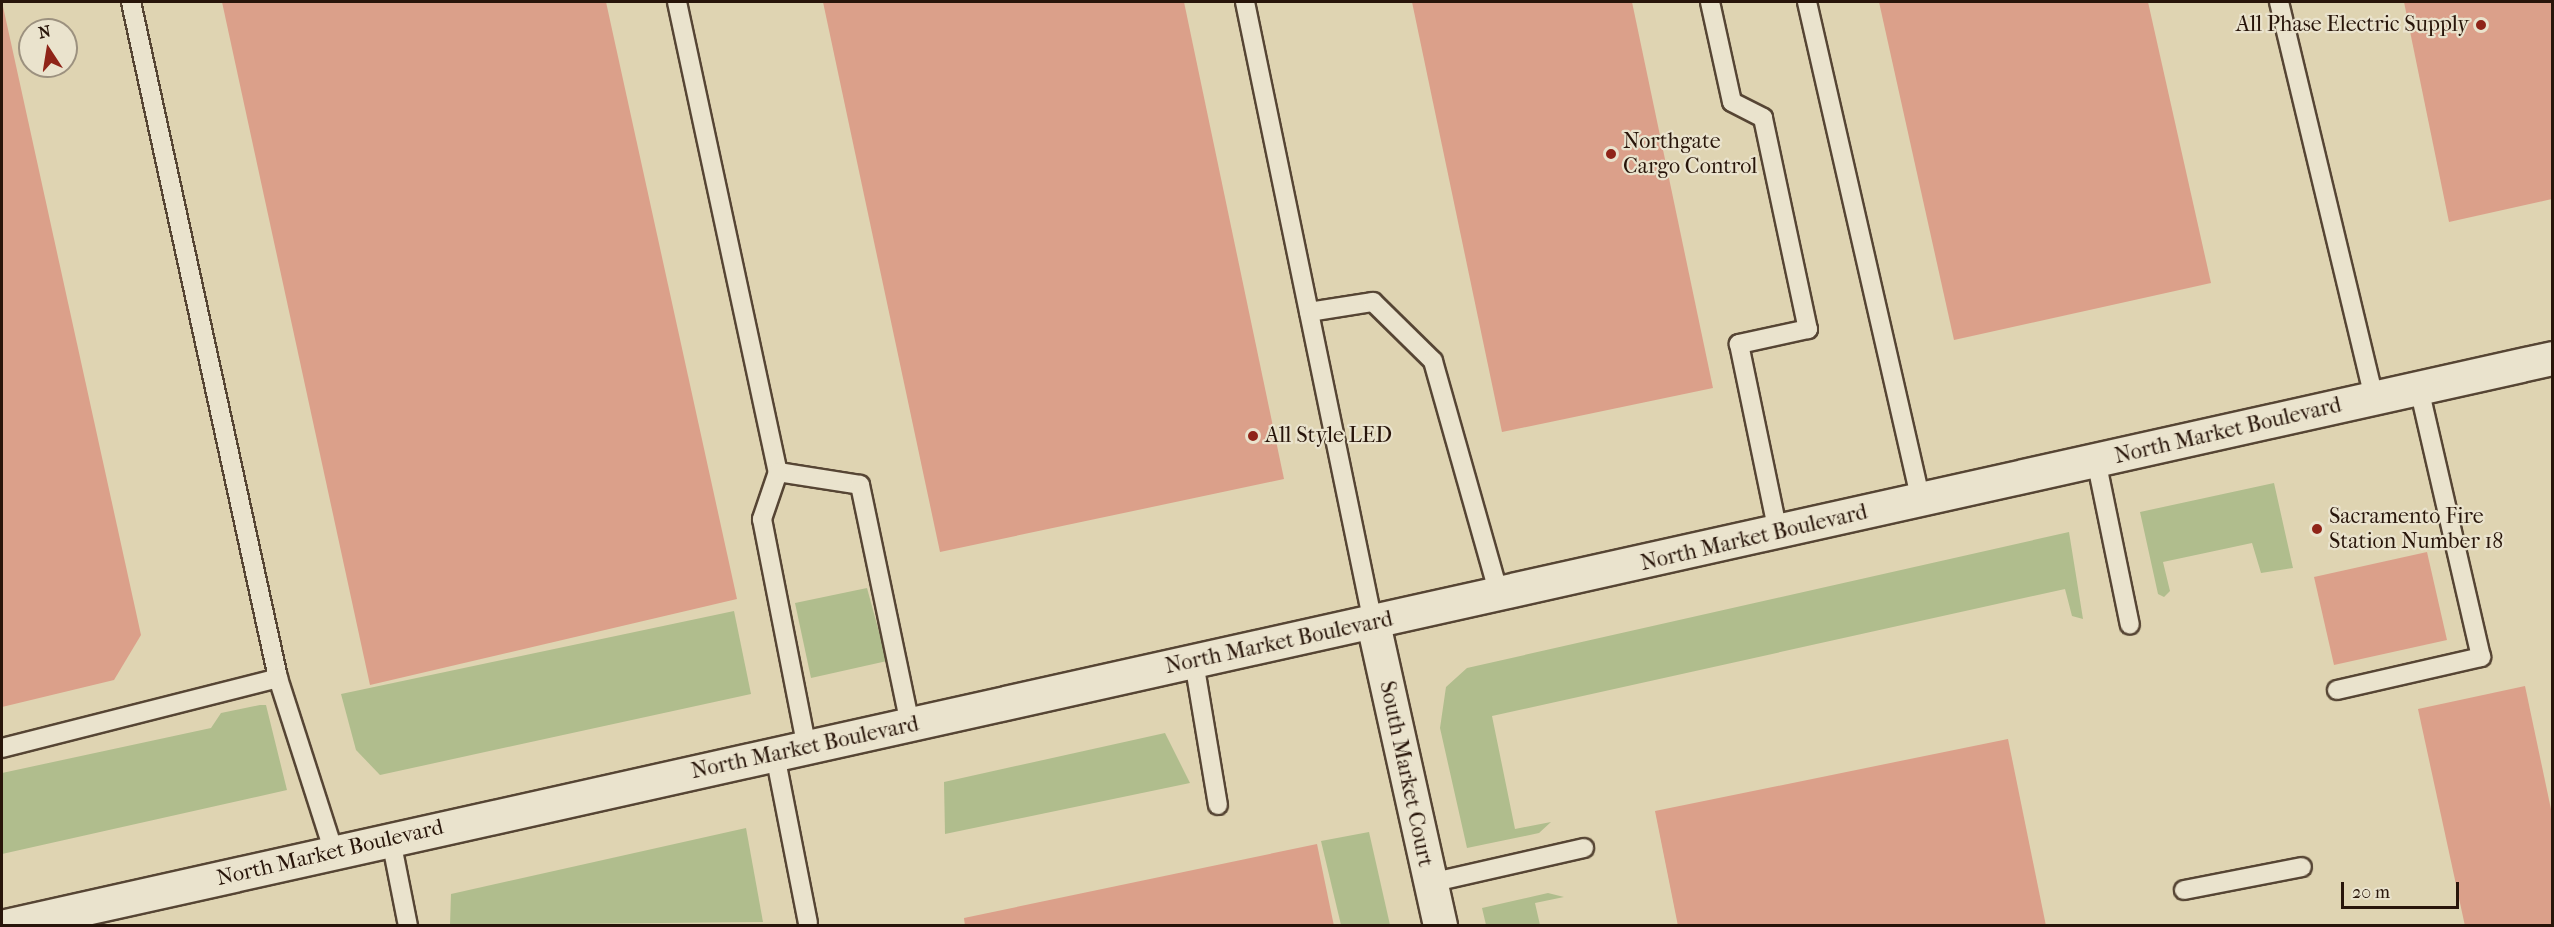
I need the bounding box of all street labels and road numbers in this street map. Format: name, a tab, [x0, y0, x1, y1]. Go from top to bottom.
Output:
street label: North Market Boulevard	[2112, 392, 2344, 470]
street label: North Market Boulevard	[1638, 499, 1870, 577]
street label: North Market Boulevard	[1163, 606, 1395, 680]
street label: South Market Court	[1373, 679, 1439, 869]
street label: North Market Boulevard	[689, 711, 921, 785]
street label: North Market Boulevard	[214, 814, 446, 892]

